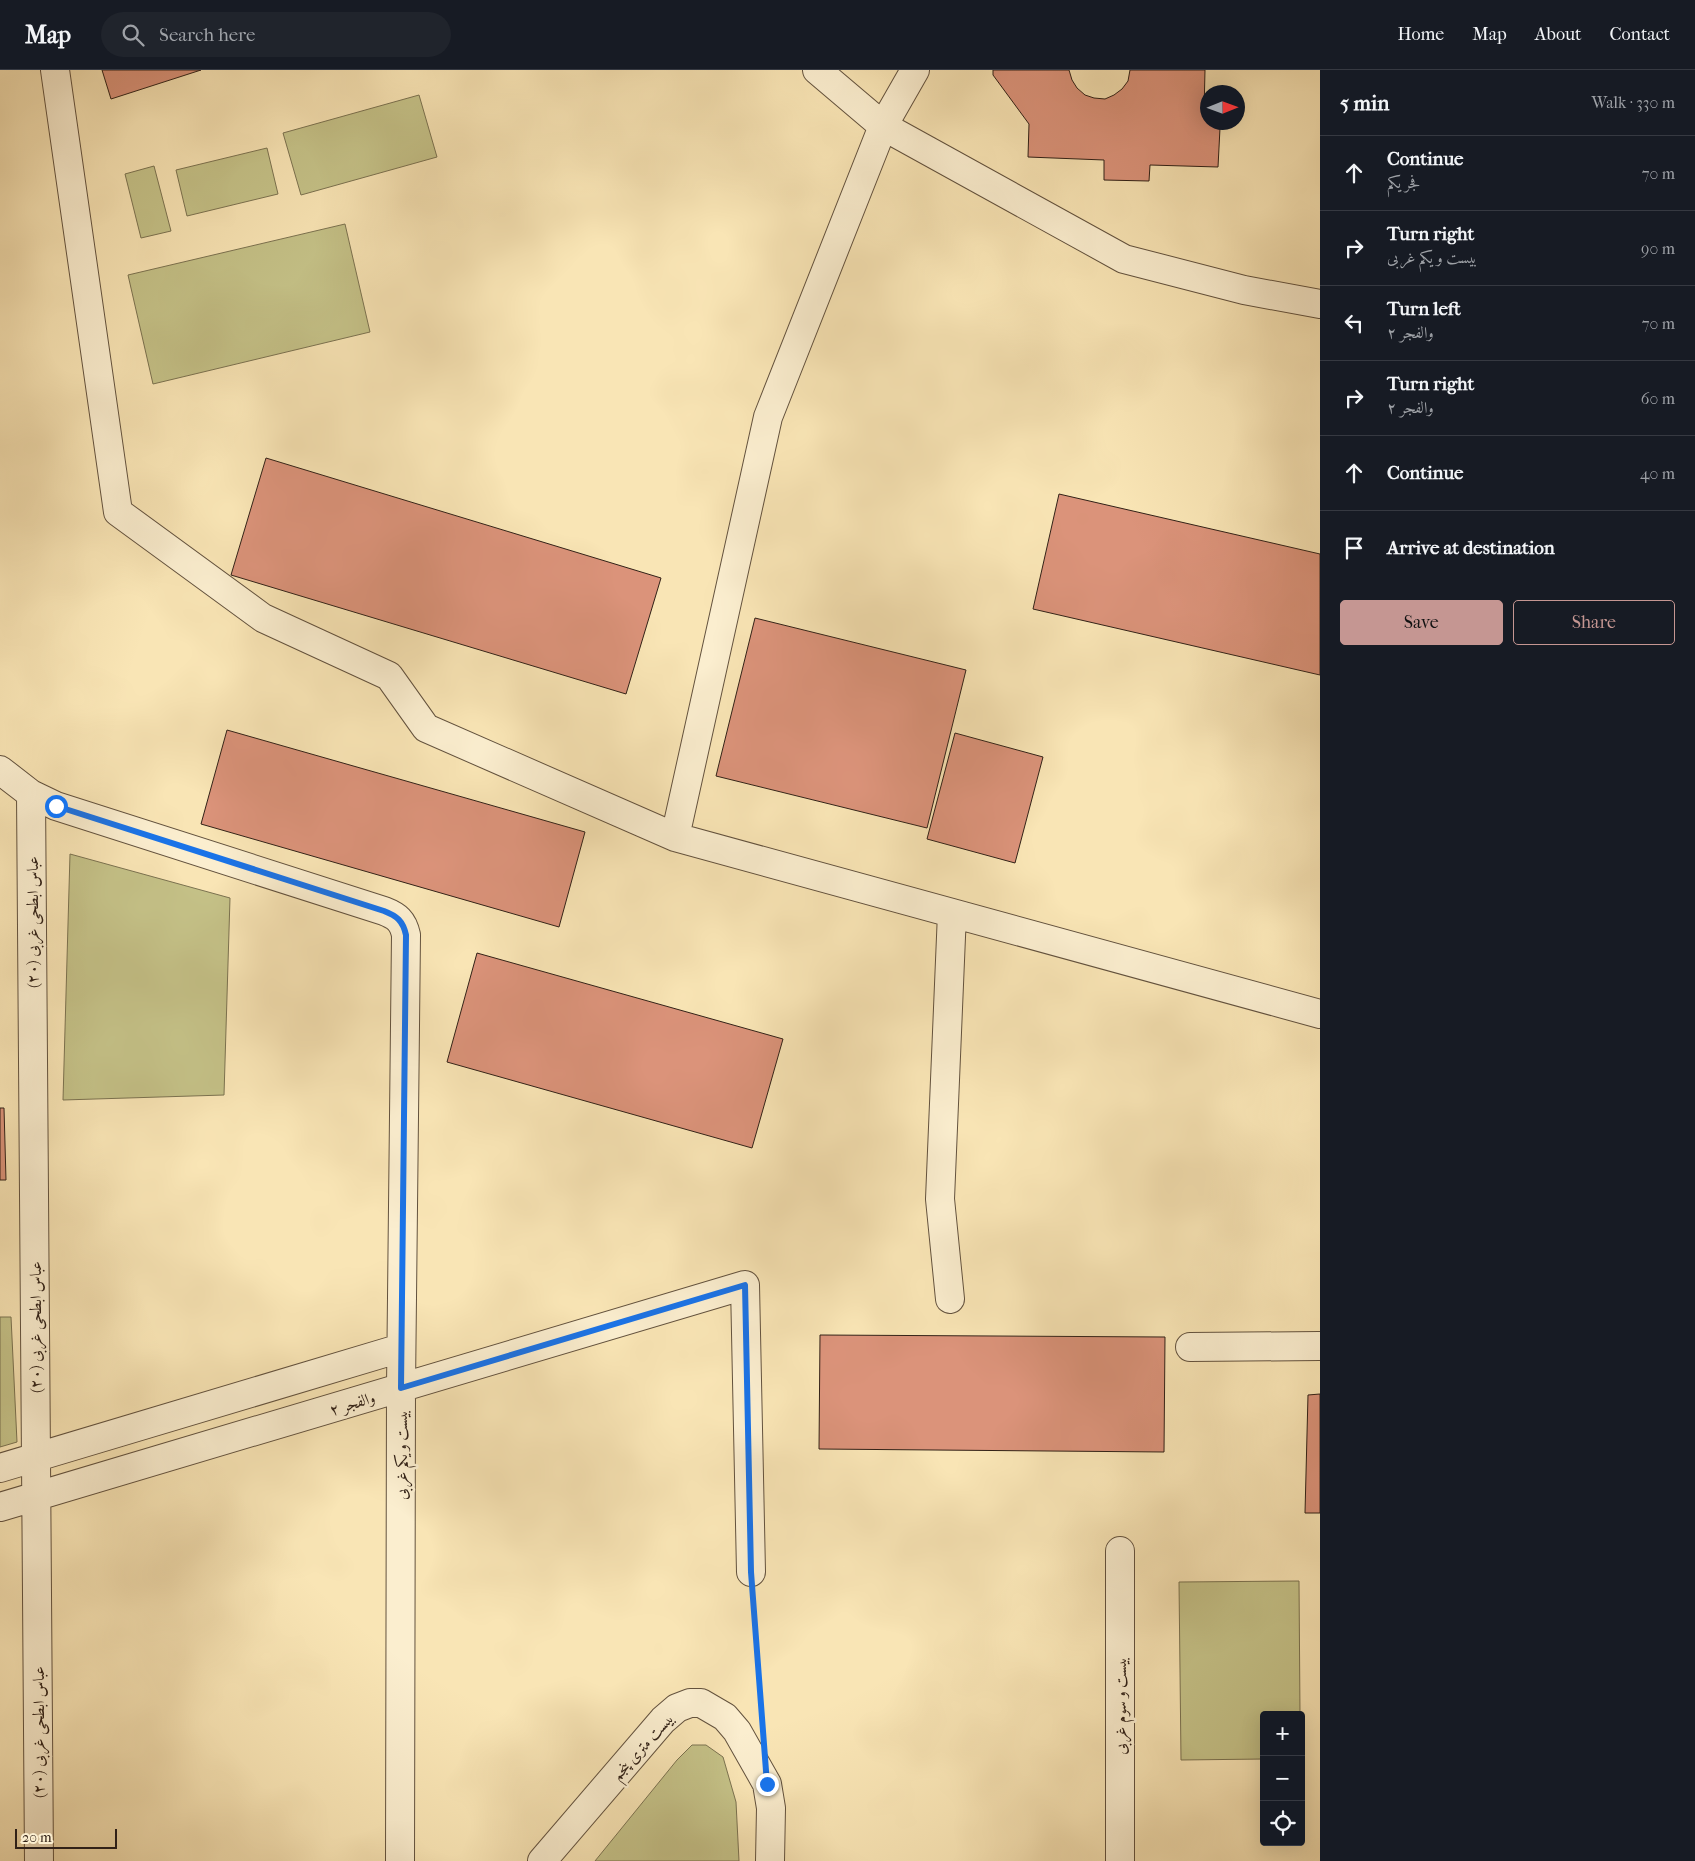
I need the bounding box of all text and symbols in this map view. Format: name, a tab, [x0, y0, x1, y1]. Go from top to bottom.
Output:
search box	[101, 12, 451, 57]
text: Map	[25, 21, 71, 49]
icon: search	[119, 21, 147, 49]
text: Search here	[159, 24, 255, 46]
text: Home	[1397, 24, 1444, 45]
text: Map	[1472, 24, 1507, 45]
text: About	[1535, 24, 1581, 45]
text: Contact	[1609, 24, 1670, 45]
north arrow	[1200, 85, 1245, 130]
text: 5 min	[1340, 91, 1389, 115]
text: Walk · 330 m	[1592, 93, 1675, 112]
text: Continue	[1387, 148, 1463, 170]
icon: ahead	[1340, 159, 1368, 187]
text: 70 m	[1642, 164, 1675, 183]
text: فجر یکم	[1387, 173, 1421, 192]
text: Turn right	[1387, 223, 1474, 245]
icon: right	[1340, 234, 1368, 262]
text: 90 m	[1641, 239, 1675, 258]
text: بیست و یکم غربی	[1387, 248, 1477, 267]
text: Turn left	[1387, 298, 1461, 320]
icon: left	[1340, 309, 1368, 337]
text: 70 m	[1642, 314, 1675, 333]
text: والفجر ۲	[1387, 323, 1434, 342]
text: Turn right	[1387, 373, 1474, 395]
icon: right	[1340, 384, 1368, 412]
text: 60 m	[1641, 389, 1675, 408]
text: والفجر ۲	[1387, 398, 1434, 417]
icon: ahead	[1340, 459, 1368, 487]
text: Continue	[1387, 462, 1463, 484]
text: 40 m	[1640, 464, 1675, 483]
icon: arrive	[1340, 534, 1368, 562]
text: Arrive at destination	[1387, 537, 1555, 559]
button: Save	[1340, 600, 1503, 645]
button: Share	[1513, 600, 1675, 645]
route start	[45, 795, 68, 818]
street label: عباس ابطحی غربی (۲۰)	[23, 856, 44, 988]
street label: عباس ابطحی غربی (۲۰)	[26, 1261, 47, 1393]
street label: والفجر ۲	[327, 1388, 378, 1420]
street label: بیست و یکم غربی	[392, 1410, 417, 1500]
street label: بیست و سوم غربی	[1111, 1657, 1135, 1755]
street label: عباس ابطحی غربی (۲۰)	[29, 1666, 50, 1798]
street label: بیست متری پنجم	[607, 1709, 682, 1788]
map controls	[1260, 1711, 1305, 1846]
button: +	[1260, 1711, 1305, 1756]
button: −	[1260, 1756, 1305, 1801]
route end	[756, 1773, 779, 1796]
button: locate	[1260, 1801, 1305, 1846]
scale bar	[15, 1826, 118, 1849]
text: 20 m	[22, 1829, 52, 1846]

